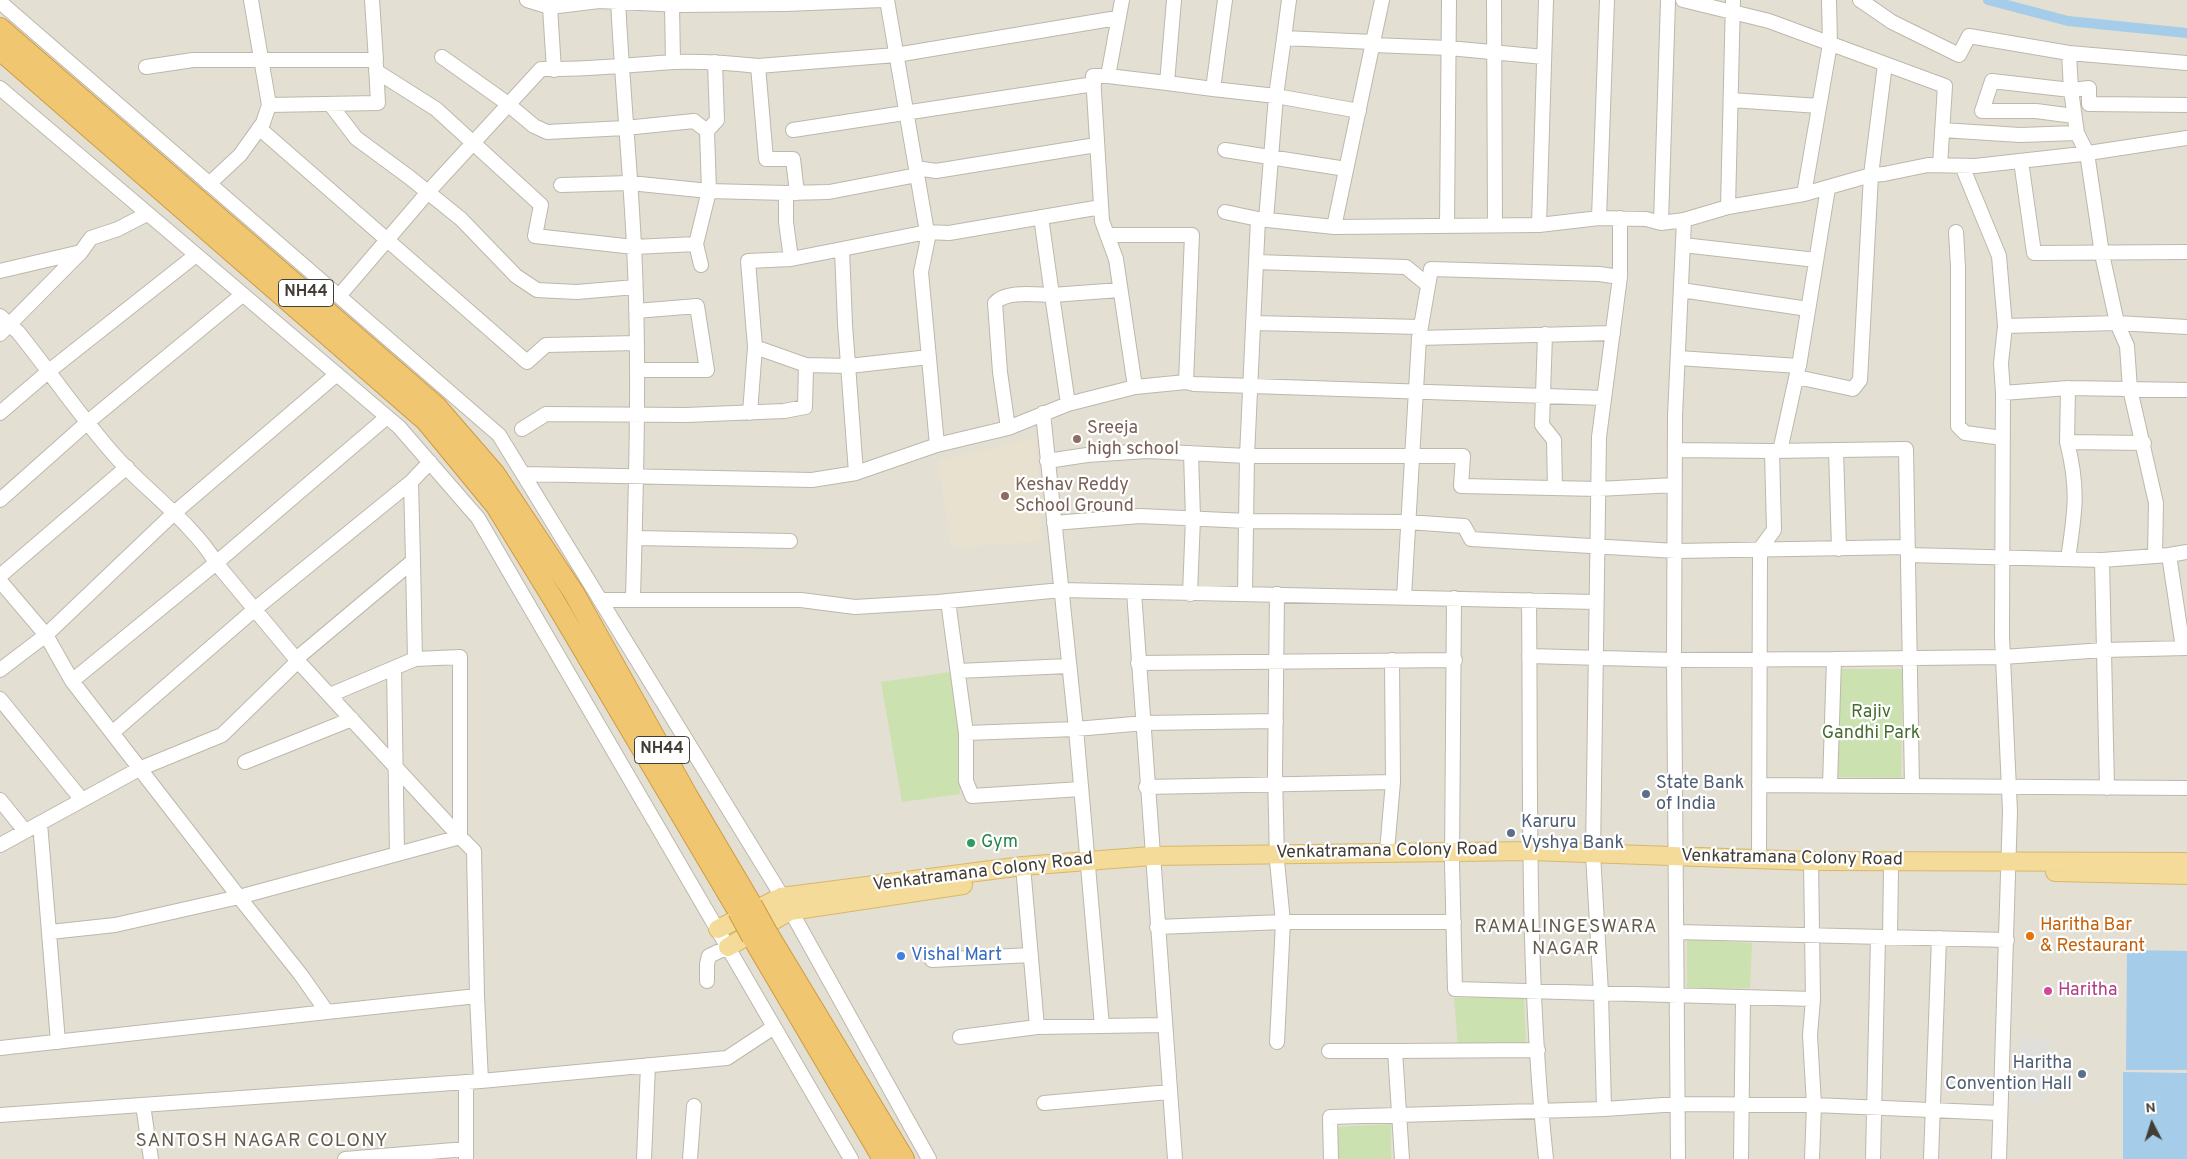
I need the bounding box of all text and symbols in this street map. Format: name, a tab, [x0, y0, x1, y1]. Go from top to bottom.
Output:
road number: NH44	[278, 280, 334, 306]
place label: Sreeja high school	[1087, 418, 1179, 460]
marker: Sreeja high school	[1071, 433, 1083, 445]
place label: Keshav Reddy School Ground	[1015, 475, 1134, 518]
marker: Keshav Reddy School Ground	[999, 490, 1011, 502]
park label: Rajiv Gandhi Park	[1822, 702, 1920, 744]
road number: NH44	[634, 736, 690, 764]
place label: State Bank of India	[1656, 773, 1744, 816]
marker: State Bank of India	[1640, 788, 1652, 800]
place label: Karuru Vyshya Bank	[1521, 812, 1624, 854]
marker: Karuru Vyshya Bank	[1505, 827, 1517, 839]
place label: Gym	[981, 832, 1018, 854]
marker: Gym	[965, 837, 977, 849]
street label: Venkatramana Colony Road	[1276, 839, 1498, 865]
street label: Venkatramana Colony Road	[1681, 846, 1903, 872]
street label: Venkatramana Colony Road	[872, 849, 1094, 897]
place label: Haritha Bar & Restaurant	[2040, 915, 2145, 958]
district label: RAMALINGESWARA NAGAR	[1473, 917, 1659, 961]
marker: Haritha Bar & Restaurant	[2024, 930, 2036, 942]
place label: Vishal Mart	[911, 945, 1002, 967]
marker: Vishal Mart	[895, 950, 907, 962]
place label: Haritha	[2058, 980, 2117, 1002]
marker: Haritha	[2042, 985, 2054, 997]
place label: Haritha Convention Hall	[1945, 1053, 2072, 1096]
marker: Haritha Convention Hall	[2076, 1068, 2088, 1080]
north arrow	[2127, 1099, 2177, 1149]
text: N	[2145, 1100, 2156, 1117]
district label: SANTOSH NAGAR COLONY	[133, 1131, 391, 1153]

